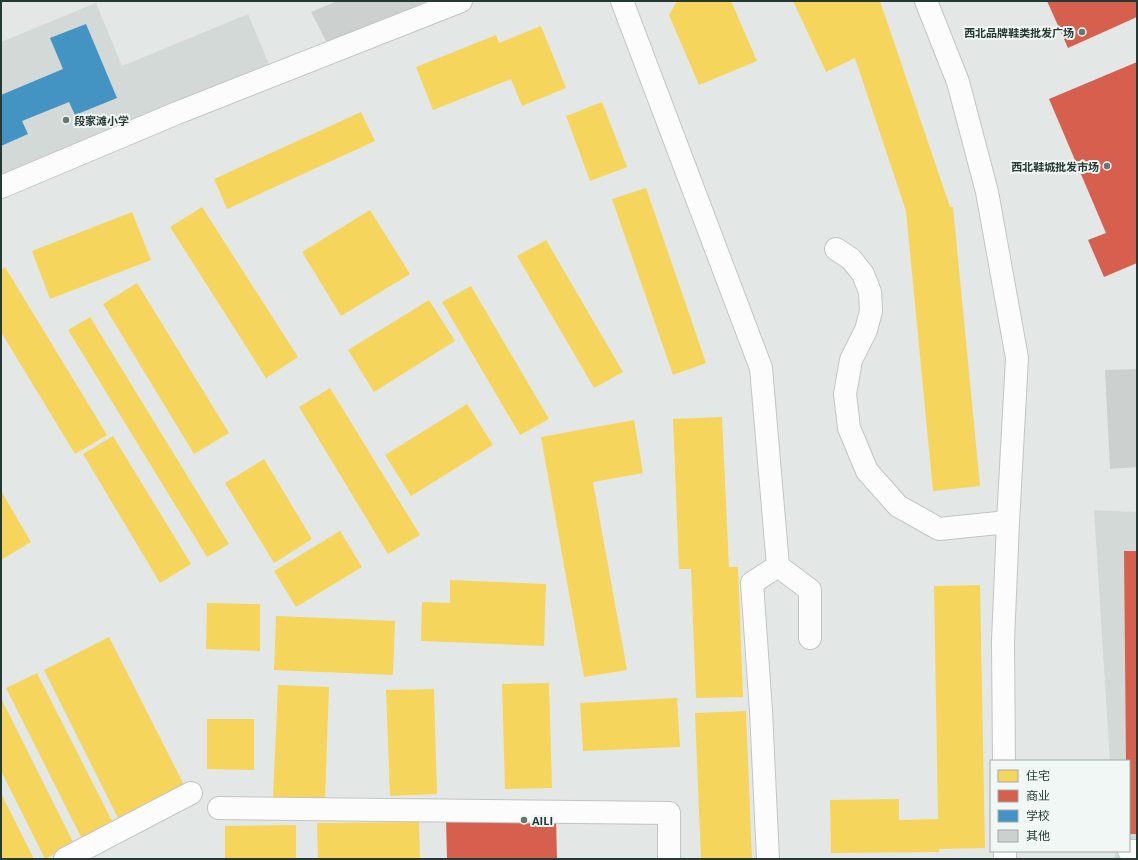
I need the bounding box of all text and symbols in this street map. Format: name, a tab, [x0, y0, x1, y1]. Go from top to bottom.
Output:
place label: 西北品牌鞋类批发广场	[964, 25, 1074, 40]
marker: 西北品牌鞋类批发广场	[1077, 27, 1087, 37]
place label: 段家滩小学	[74, 113, 129, 128]
marker: 段家滩小学	[61, 115, 71, 125]
place label: 西北鞋城批发市场	[1011, 159, 1099, 174]
marker: 西北鞋城批发市场	[1102, 161, 1112, 171]
legend	[990, 760, 1130, 852]
text: 住宅	[1026, 767, 1050, 784]
text: 商业	[1026, 787, 1050, 804]
text: 学校	[1026, 807, 1050, 824]
place label: AILI	[532, 813, 553, 828]
marker: AILI	[519, 815, 529, 825]
text: 其他	[1026, 827, 1050, 844]

